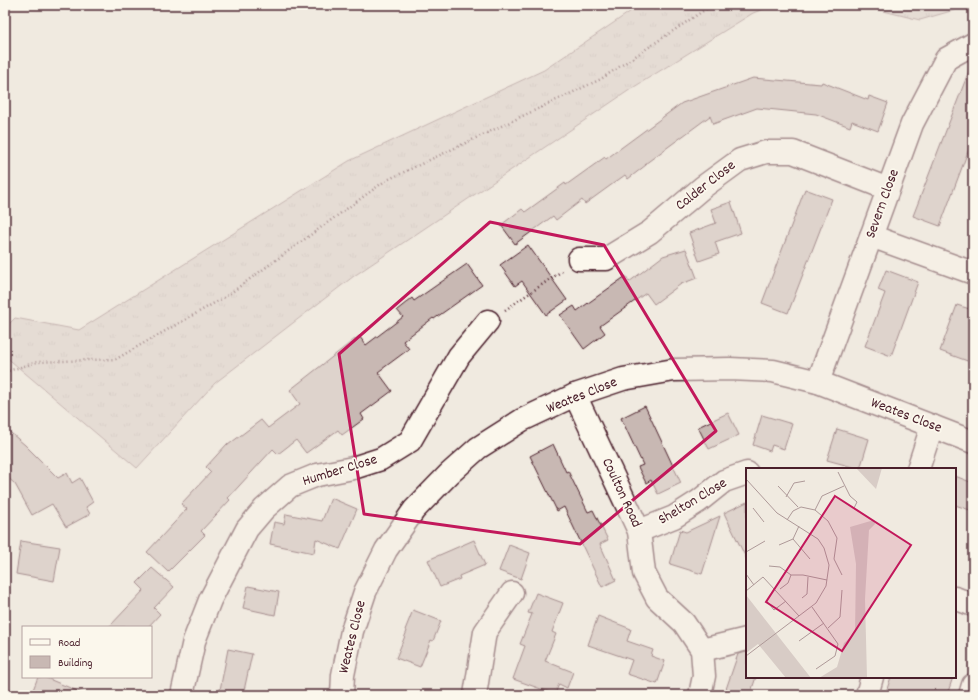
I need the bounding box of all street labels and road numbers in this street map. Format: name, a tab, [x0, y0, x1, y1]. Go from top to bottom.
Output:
street label: Calder Close	[671, 155, 741, 217]
street label: Severn Close	[860, 166, 906, 242]
street label: Weates Close	[543, 372, 621, 420]
street label: Weates Close	[867, 392, 945, 440]
street label: Humber Close	[300, 449, 380, 493]
street label: Coulton Road	[595, 454, 647, 532]
street label: Shelton Close	[654, 473, 732, 531]
street label: Weates Close	[333, 598, 373, 676]

